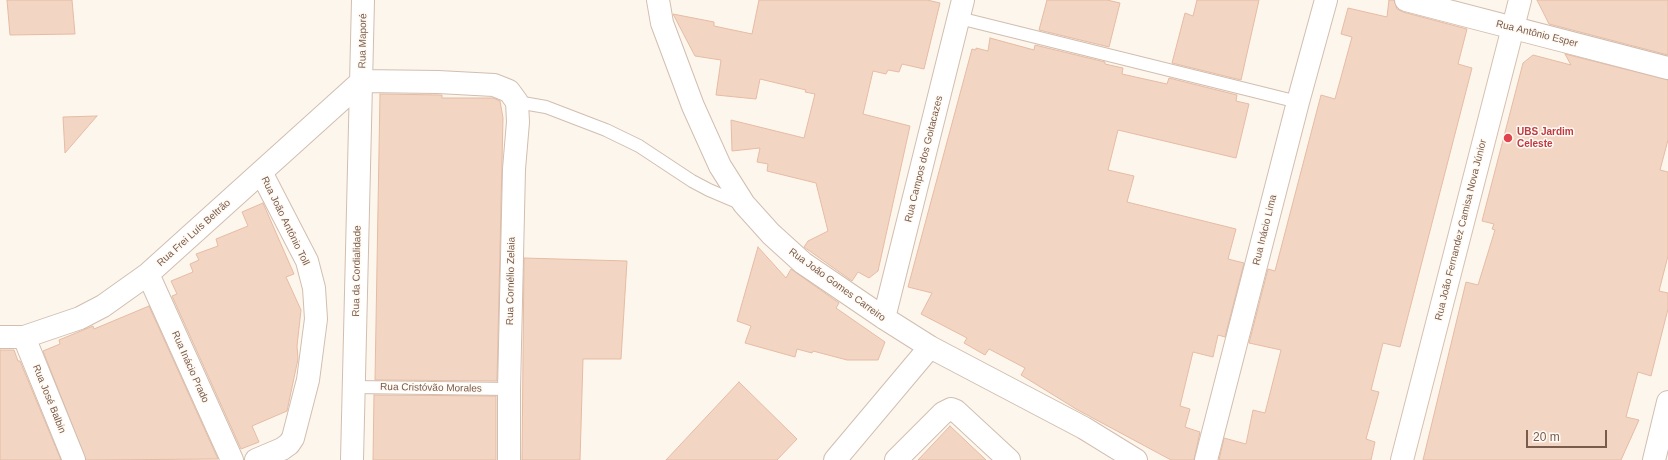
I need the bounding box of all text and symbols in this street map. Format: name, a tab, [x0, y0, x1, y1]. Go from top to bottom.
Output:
street label: Rua Maporé	[357, 13, 369, 69]
street label: Rua Antônio Esper	[1495, 18, 1579, 50]
street label: Rua Campos dos Goitacazes	[902, 94, 946, 224]
place label: UBS Jardim Celeste	[1517, 126, 1574, 150]
marker: UBS Jardim Celeste	[1502, 132, 1514, 144]
street label: Rua João Fernandez Camisa Nova Júnior	[1433, 138, 1489, 322]
street label: Rua João Antônio Toll	[258, 175, 312, 267]
street label: Rua Inácio Lima	[1250, 193, 1280, 267]
street label: Rua Frei Luís Beltrão	[155, 197, 233, 269]
street label: Rua da Cordialidade	[350, 225, 364, 317]
street label: Rua Cornélio Zelaia	[504, 237, 518, 325]
street label: Rua João Gomes Carreiro	[786, 246, 888, 324]
street label: Rua Inácio Prado	[169, 329, 211, 405]
street label: Rua José Balbin	[30, 363, 68, 435]
street label: Rua Cristóvão Morales	[380, 381, 482, 395]
scale bar	[1528, 422, 1609, 448]
text: 20 m	[1533, 430, 1560, 444]

